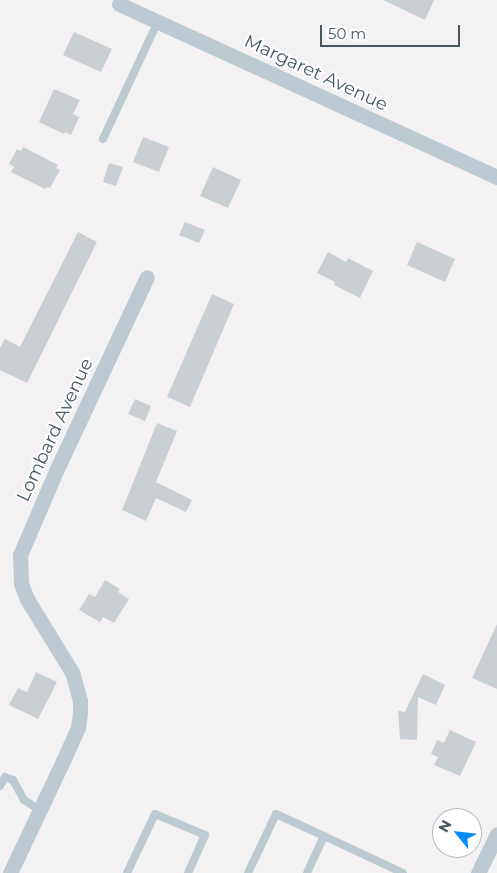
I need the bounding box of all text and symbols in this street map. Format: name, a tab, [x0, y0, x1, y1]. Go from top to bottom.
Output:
scale bar	[322, 15, 462, 47]
text: 50 m	[328, 24, 366, 43]
street label: Margaret Avenue	[241, 30, 391, 116]
street label: Lombard Avenue	[12, 355, 98, 505]
north arrow	[432, 808, 482, 858]
text: N	[434, 817, 455, 836]

